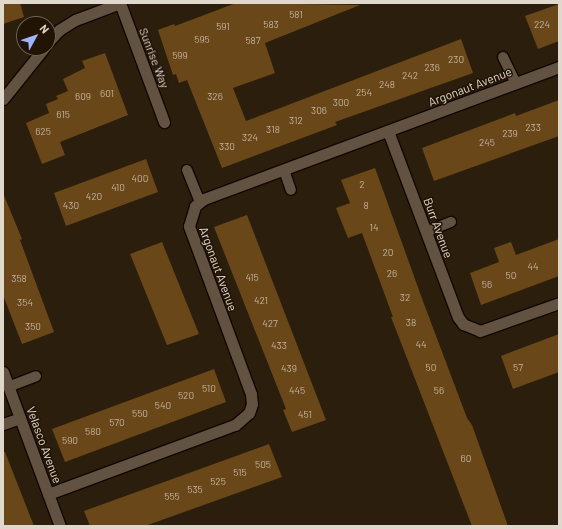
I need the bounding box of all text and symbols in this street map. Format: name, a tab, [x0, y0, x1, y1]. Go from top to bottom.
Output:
house number: 581	[289, 9, 303, 21]
north arrow	[16, 16, 56, 56]
house number: 583	[263, 19, 279, 31]
house number: 224	[534, 19, 550, 31]
house number: 591	[216, 21, 230, 33]
text: N	[37, 22, 52, 36]
street label: Sunrise Way	[136, 26, 172, 90]
house number: 595	[194, 34, 210, 46]
house number: 587	[245, 35, 261, 47]
house number: 599	[172, 50, 188, 62]
house number: 230	[448, 54, 464, 66]
house number: 236	[424, 62, 440, 74]
street label: Argonaut Avenue	[426, 64, 514, 110]
house number: 242	[402, 70, 418, 82]
house number: 248	[379, 79, 395, 91]
house number: 254	[356, 87, 372, 99]
house number: 601	[100, 88, 114, 100]
house number: 609	[75, 91, 91, 103]
house number: 326	[207, 91, 223, 103]
house number: 300	[333, 97, 349, 109]
house number: 306	[311, 105, 327, 117]
house number: 615	[56, 109, 70, 121]
house number: 312	[289, 115, 303, 127]
house number: 233	[525, 122, 541, 134]
house number: 318	[266, 124, 280, 136]
house number: 625	[35, 126, 51, 138]
house number: 239	[502, 128, 518, 140]
house number: 324	[242, 132, 258, 144]
house number: 245	[479, 137, 495, 149]
house number: 330	[219, 141, 235, 153]
house number: 400	[132, 173, 148, 185]
house number: 2	[359, 179, 365, 191]
house number: 410	[111, 182, 125, 194]
house number: 420	[86, 191, 102, 203]
street label: Burr Avenue	[420, 196, 456, 260]
house number: 430	[63, 200, 79, 212]
house number: 8	[363, 200, 369, 212]
house number: 14	[369, 222, 379, 234]
street label: Argonaut Avenue	[196, 225, 240, 313]
house number: 20	[382, 247, 394, 259]
house number: 44	[527, 261, 539, 273]
house number: 26	[387, 268, 397, 280]
house number: 50	[506, 270, 516, 282]
house number: 415	[245, 272, 259, 284]
house number: 358	[11, 273, 27, 285]
house number: 56	[482, 279, 492, 291]
house number: 32	[400, 292, 410, 304]
house number: 421	[254, 295, 268, 307]
house number: 354	[17, 297, 33, 309]
house number: 38	[406, 317, 416, 329]
house number: 427	[262, 318, 278, 330]
house number: 350	[25, 321, 41, 333]
house number: 44	[415, 339, 427, 351]
house number: 433	[271, 340, 287, 352]
house number: 50	[426, 362, 436, 374]
house number: 57	[513, 362, 523, 374]
house number: 439	[281, 363, 297, 375]
house number: 510	[202, 383, 216, 395]
house number: 445	[289, 385, 305, 397]
house number: 56	[434, 385, 444, 397]
house number: 520	[178, 390, 194, 402]
house number: 540	[155, 400, 171, 412]
street label: Velasco Avenue	[23, 405, 65, 485]
house number: 550	[132, 408, 148, 420]
house number: 451	[298, 409, 312, 421]
house number: 570	[109, 417, 125, 429]
house number: 580	[85, 426, 101, 438]
house number: 590	[62, 435, 78, 447]
house number: 60	[461, 453, 471, 465]
house number: 505	[255, 459, 271, 471]
house number: 515	[233, 467, 247, 479]
house number: 525	[210, 476, 226, 488]
house number: 535	[187, 484, 203, 496]
house number: 555	[164, 491, 180, 503]

